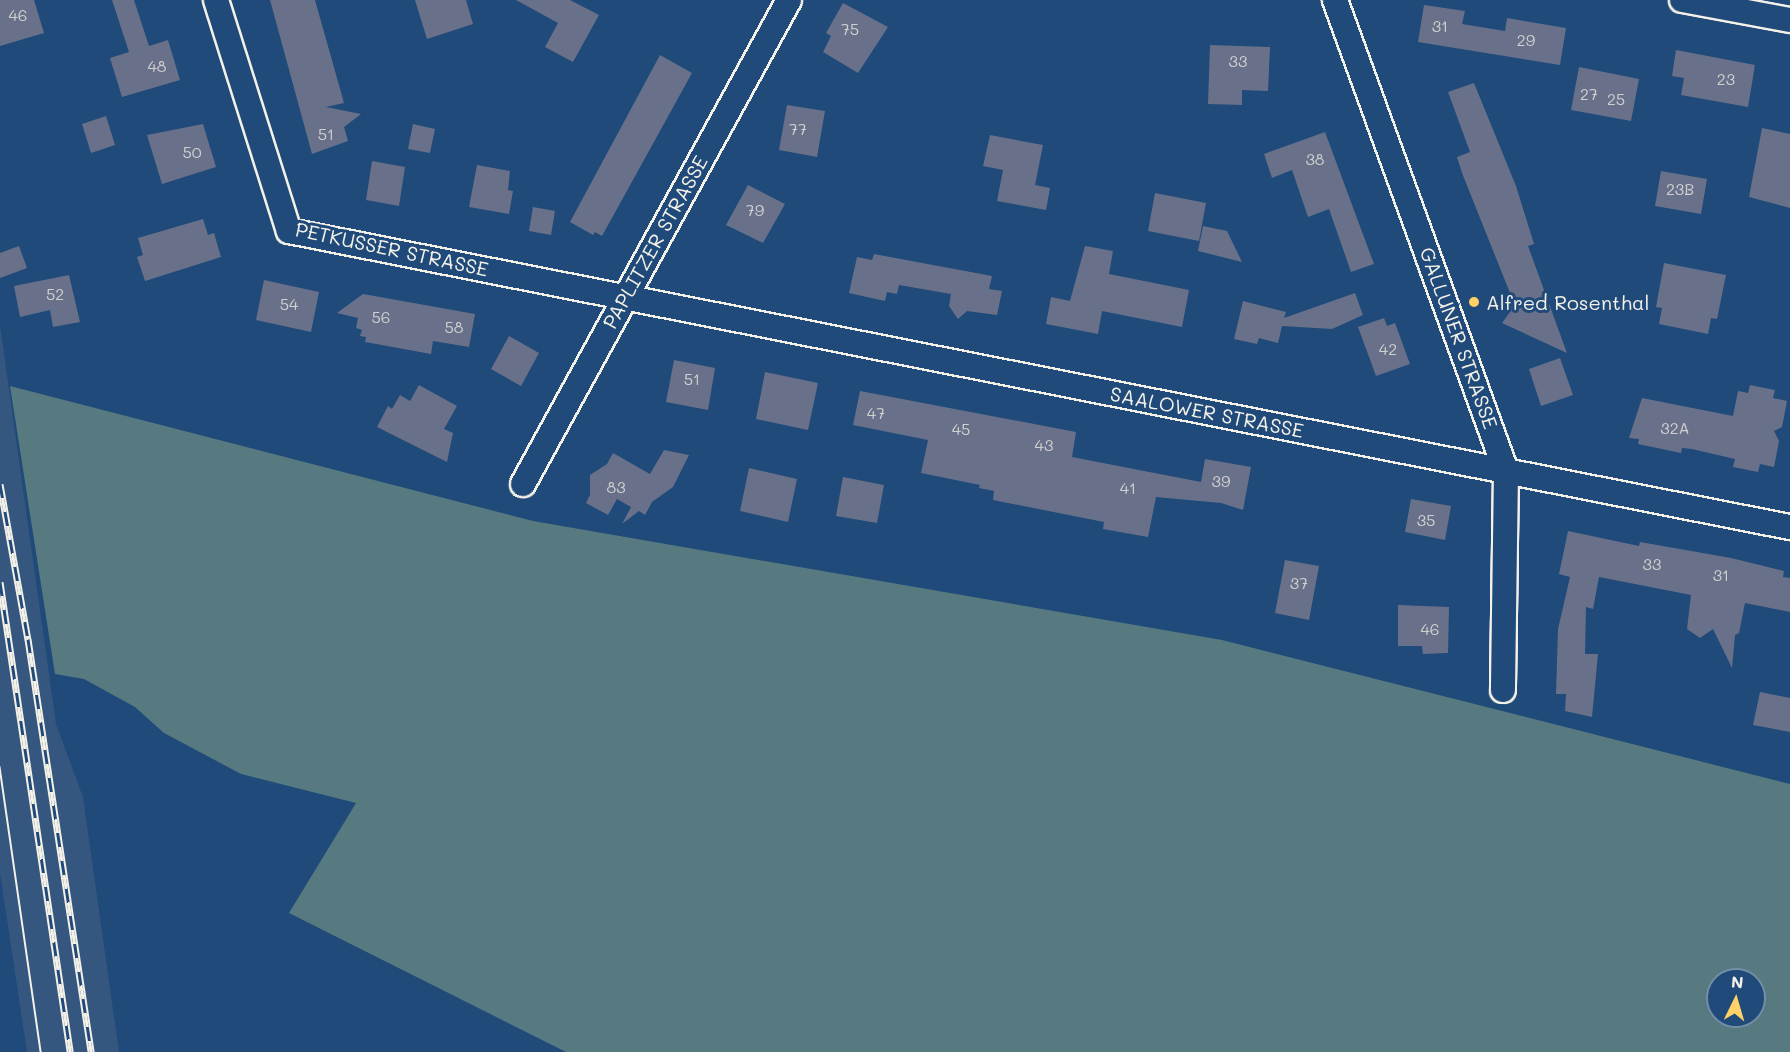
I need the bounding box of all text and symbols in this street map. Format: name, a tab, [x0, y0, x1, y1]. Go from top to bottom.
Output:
house number: 46	[8, 5, 28, 25]
house number: 31	[1432, 16, 1448, 36]
house number: 75	[841, 19, 859, 39]
house number: 29	[1517, 30, 1535, 50]
house number: 33	[1229, 51, 1247, 71]
house number: 48	[147, 56, 167, 76]
house number: 23	[1717, 69, 1735, 89]
house number: 27	[1580, 84, 1598, 104]
house number: 25	[1607, 89, 1625, 109]
house number: 77	[789, 119, 807, 139]
house number: 51	[318, 124, 334, 144]
house number: 50	[182, 142, 202, 162]
house number: 38	[1305, 149, 1325, 169]
street label: PAPLITZER STRASSE	[597, 151, 713, 333]
house number: 23B	[1666, 179, 1694, 199]
house number: 79	[746, 200, 764, 220]
street label: PETKUSSER STRASSE	[293, 217, 491, 281]
street label: GALLUNER STRASSE	[1415, 244, 1503, 432]
house number: 52	[46, 284, 64, 304]
place label: Alfred Rosenthal	[1486, 290, 1650, 314]
house number: 54	[280, 294, 298, 314]
marker: Alfred Rosenthal	[1467, 295, 1481, 309]
house number: 56	[372, 307, 390, 327]
house number: 58	[444, 317, 464, 337]
house number: 42	[1379, 339, 1397, 359]
house number: 51	[684, 369, 700, 389]
street label: SAALOWER STRASSE	[1108, 381, 1306, 443]
house number: 47	[867, 403, 885, 423]
house number: 32A	[1660, 418, 1690, 438]
house number: 45	[952, 419, 970, 439]
house number: 43	[1035, 435, 1053, 455]
house number: 39	[1212, 471, 1230, 491]
house number: 83	[606, 477, 626, 497]
house number: 41	[1120, 478, 1136, 498]
house number: 35	[1417, 510, 1435, 530]
house number: 33	[1643, 554, 1661, 574]
house number: 31	[1713, 565, 1729, 585]
house number: 37	[1290, 573, 1308, 593]
house number: 46	[1420, 619, 1440, 639]
north arrow	[1706, 968, 1766, 1028]
text: N	[1730, 971, 1744, 993]

